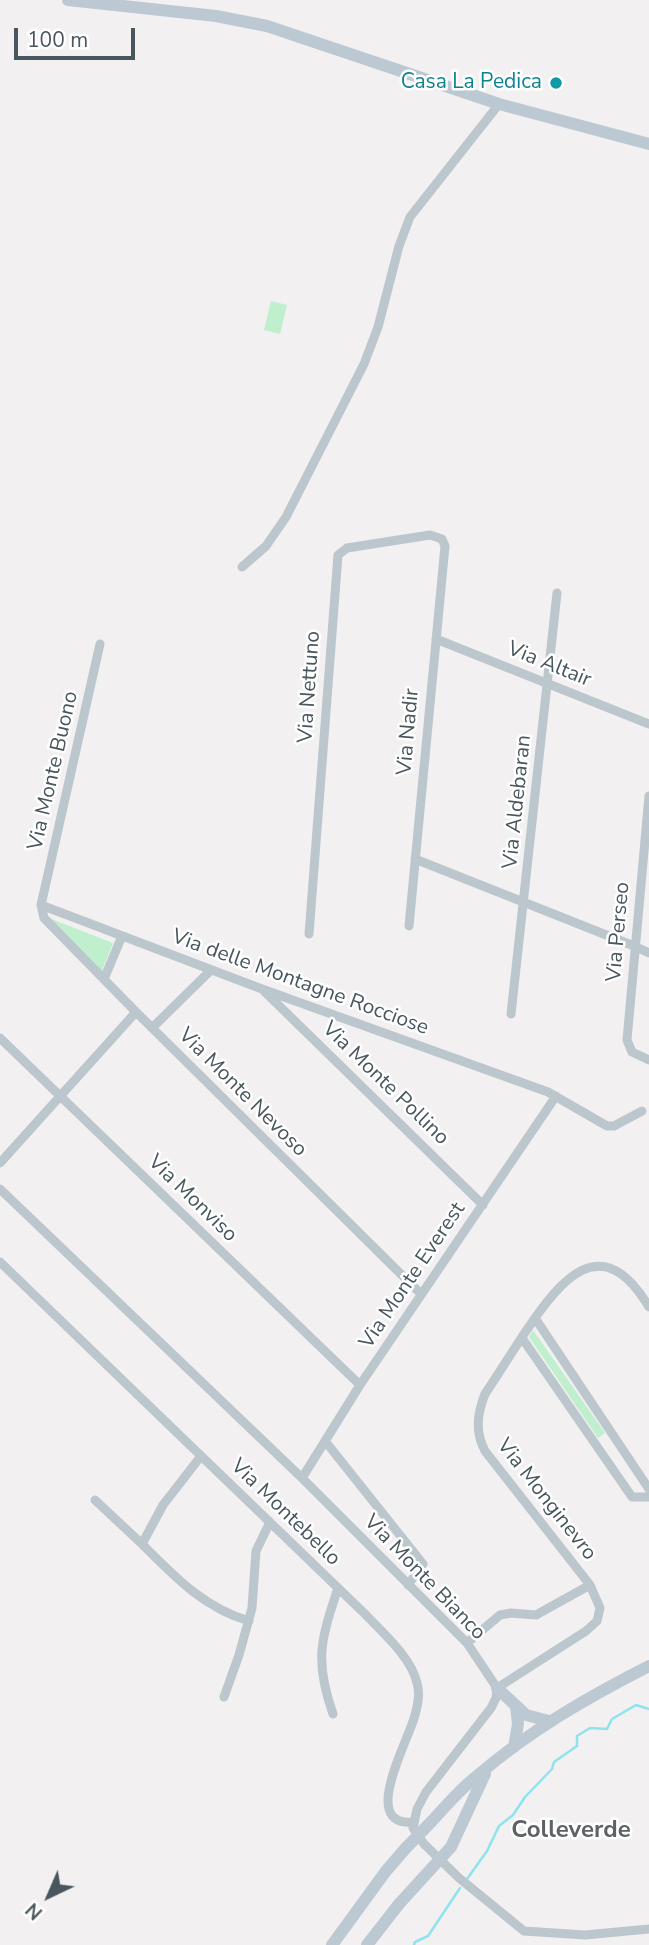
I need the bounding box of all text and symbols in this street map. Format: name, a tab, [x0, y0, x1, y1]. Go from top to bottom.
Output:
scale bar	[18, 14, 138, 58]
text: 100 m	[27, 26, 88, 54]
place label: Casa La Pedica	[401, 70, 542, 96]
marker: Casa La Pedica	[548, 75, 564, 91]
street label: Via Nettuno	[294, 630, 326, 744]
street label: Via Altair	[503, 637, 595, 693]
street label: Via Nadir	[393, 687, 425, 777]
street label: Via Monte Buono	[23, 689, 85, 853]
street label: Via Aldebaran	[498, 734, 538, 870]
street label: Via Perseo	[602, 881, 636, 983]
street label: Via delle Montagne Rocciose	[168, 925, 432, 1041]
street label: Via Monte Pollino	[316, 1017, 454, 1151]
street label: Via Monte Nevoso	[172, 1023, 312, 1163]
street label: Via Monviso	[142, 1150, 242, 1248]
street label: Via Monte Everest	[355, 1198, 471, 1354]
street label: Via Monginevro	[491, 1434, 601, 1566]
street label: Via Montebello	[225, 1454, 345, 1572]
street label: Via Monte Bianco	[358, 1510, 490, 1646]
district label: Colleverde	[511, 1817, 631, 1845]
north arrow	[14, 1861, 84, 1931]
text: N	[20, 1897, 49, 1925]

